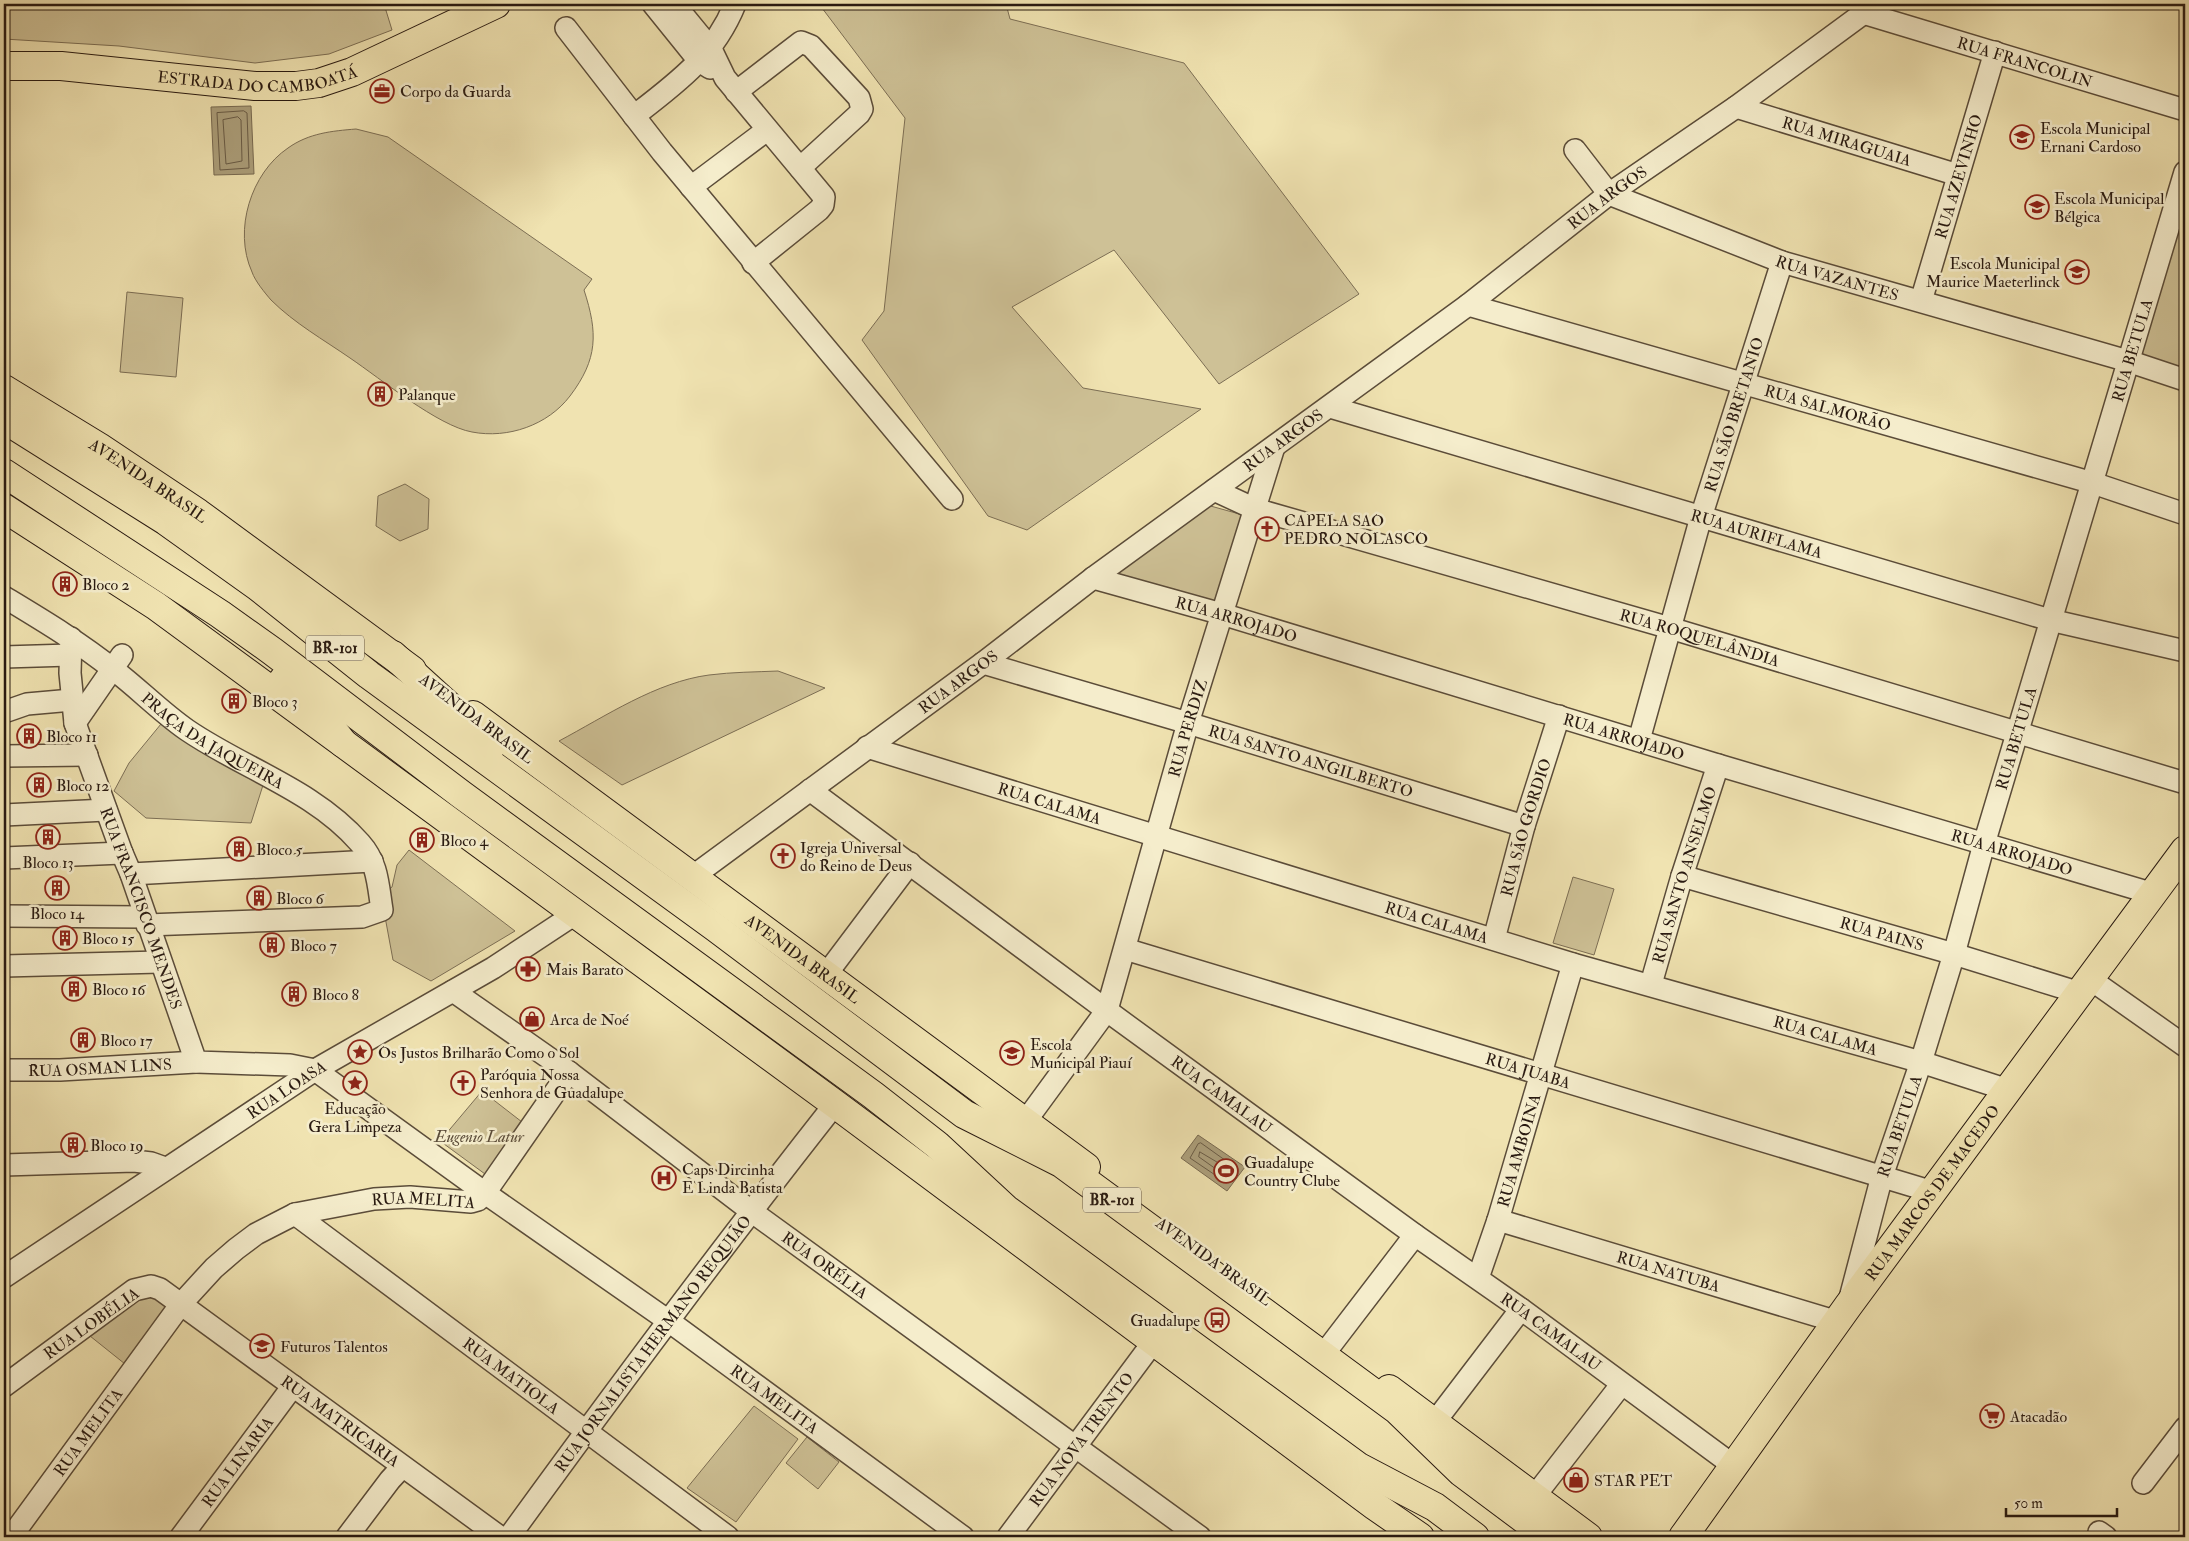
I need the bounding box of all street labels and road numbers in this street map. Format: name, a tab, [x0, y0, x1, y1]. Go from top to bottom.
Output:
street label: RUA FRANCOLIN	[1954, 33, 2095, 93]
street label: ESTRADA DO CAMBOATÁ	[157, 61, 360, 98]
street label: RUA AZEVINHO	[1931, 112, 1987, 241]
street label: RUA MIRAGUAIA	[1780, 113, 1914, 171]
street label: RUA ARGOS	[1564, 162, 1651, 234]
street label: RUA VAZANTES	[1772, 251, 1901, 306]
street label: RUA BETULA	[2108, 296, 2158, 405]
street label: RUA SÃO BRETANIO	[1701, 335, 1768, 495]
street label: RUA SALMORÃO	[1762, 381, 1893, 436]
street label: RUA ARGOS	[1239, 405, 1327, 476]
street label: AVENIDA BRASIL	[84, 434, 212, 528]
street label: RUA AURIFLAMA	[1688, 505, 1825, 563]
street label: RUA ARROJADO	[1173, 592, 1299, 647]
street label: RUA ROQUELÂNDIA	[1617, 605, 1782, 671]
road number: BR-101	[306, 636, 364, 660]
street label: RUA ARGOS	[915, 646, 1002, 718]
street label: AVENIDA BRASIL	[414, 669, 538, 769]
street label: RUA PERDIZ	[1164, 677, 1212, 780]
street label: RUA BETULA	[1992, 684, 2041, 793]
street label: PRAÇA DA JAQUEIRA	[137, 688, 287, 794]
street label: RUA ARROJADO	[1560, 709, 1687, 765]
street label: RUA SANTO ANGILBERTO	[1206, 721, 1415, 802]
street label: RUA SÃO GORDIO	[1497, 756, 1556, 899]
street label: RUA CALAMA	[995, 779, 1103, 829]
street label: RUA SANTO ANSELMO	[1648, 784, 1721, 966]
street label: RUA FRANCISCO MENDES	[95, 805, 186, 1012]
street label: RUA ARROJADO	[1949, 826, 2075, 880]
street label: RUA CALAMA	[1382, 898, 1491, 948]
street label: AVENIDA BRASIL	[740, 909, 864, 1008]
street label: RUA PAINS	[1837, 913, 1926, 956]
street label: RUA CALAMA	[1771, 1012, 1880, 1060]
street label: RUA JUABA	[1483, 1049, 1573, 1093]
street label: RUA CAMALAU	[1167, 1052, 1276, 1139]
street label: RUA OSMAN LINS	[28, 1054, 173, 1081]
street label: RUA LOASA	[243, 1057, 330, 1124]
street label: RUA BETULA	[1873, 1073, 1927, 1180]
street label: RUA AMBOINA	[1493, 1092, 1545, 1210]
street label: RUA MARCOS DE MACEDO	[1861, 1101, 2004, 1285]
street label: RUA MELITA	[371, 1188, 476, 1213]
road number: BR-101	[1083, 1188, 1141, 1212]
street label: RUA JORNALISTA HERMANO REQUIÃO	[551, 1212, 756, 1476]
street label: AVENIDA BRASIL	[1151, 1213, 1275, 1311]
street label: RUA ORÉLIA	[777, 1228, 871, 1304]
street label: RUA NATUBA	[1614, 1247, 1722, 1297]
street label: RUA LOBÉLIA	[39, 1283, 143, 1364]
street label: RUA CAMALAU	[1496, 1289, 1606, 1376]
street label: RUA MATIOLA	[458, 1334, 563, 1419]
street label: RUA MELITA	[726, 1361, 822, 1438]
street label: RUA NOVA TRENTO	[1025, 1369, 1138, 1511]
street label: RUA MATRICARIA	[277, 1371, 403, 1472]
street label: RUA MELITA	[50, 1385, 127, 1481]
street label: RUA LINARIA	[198, 1413, 278, 1511]

